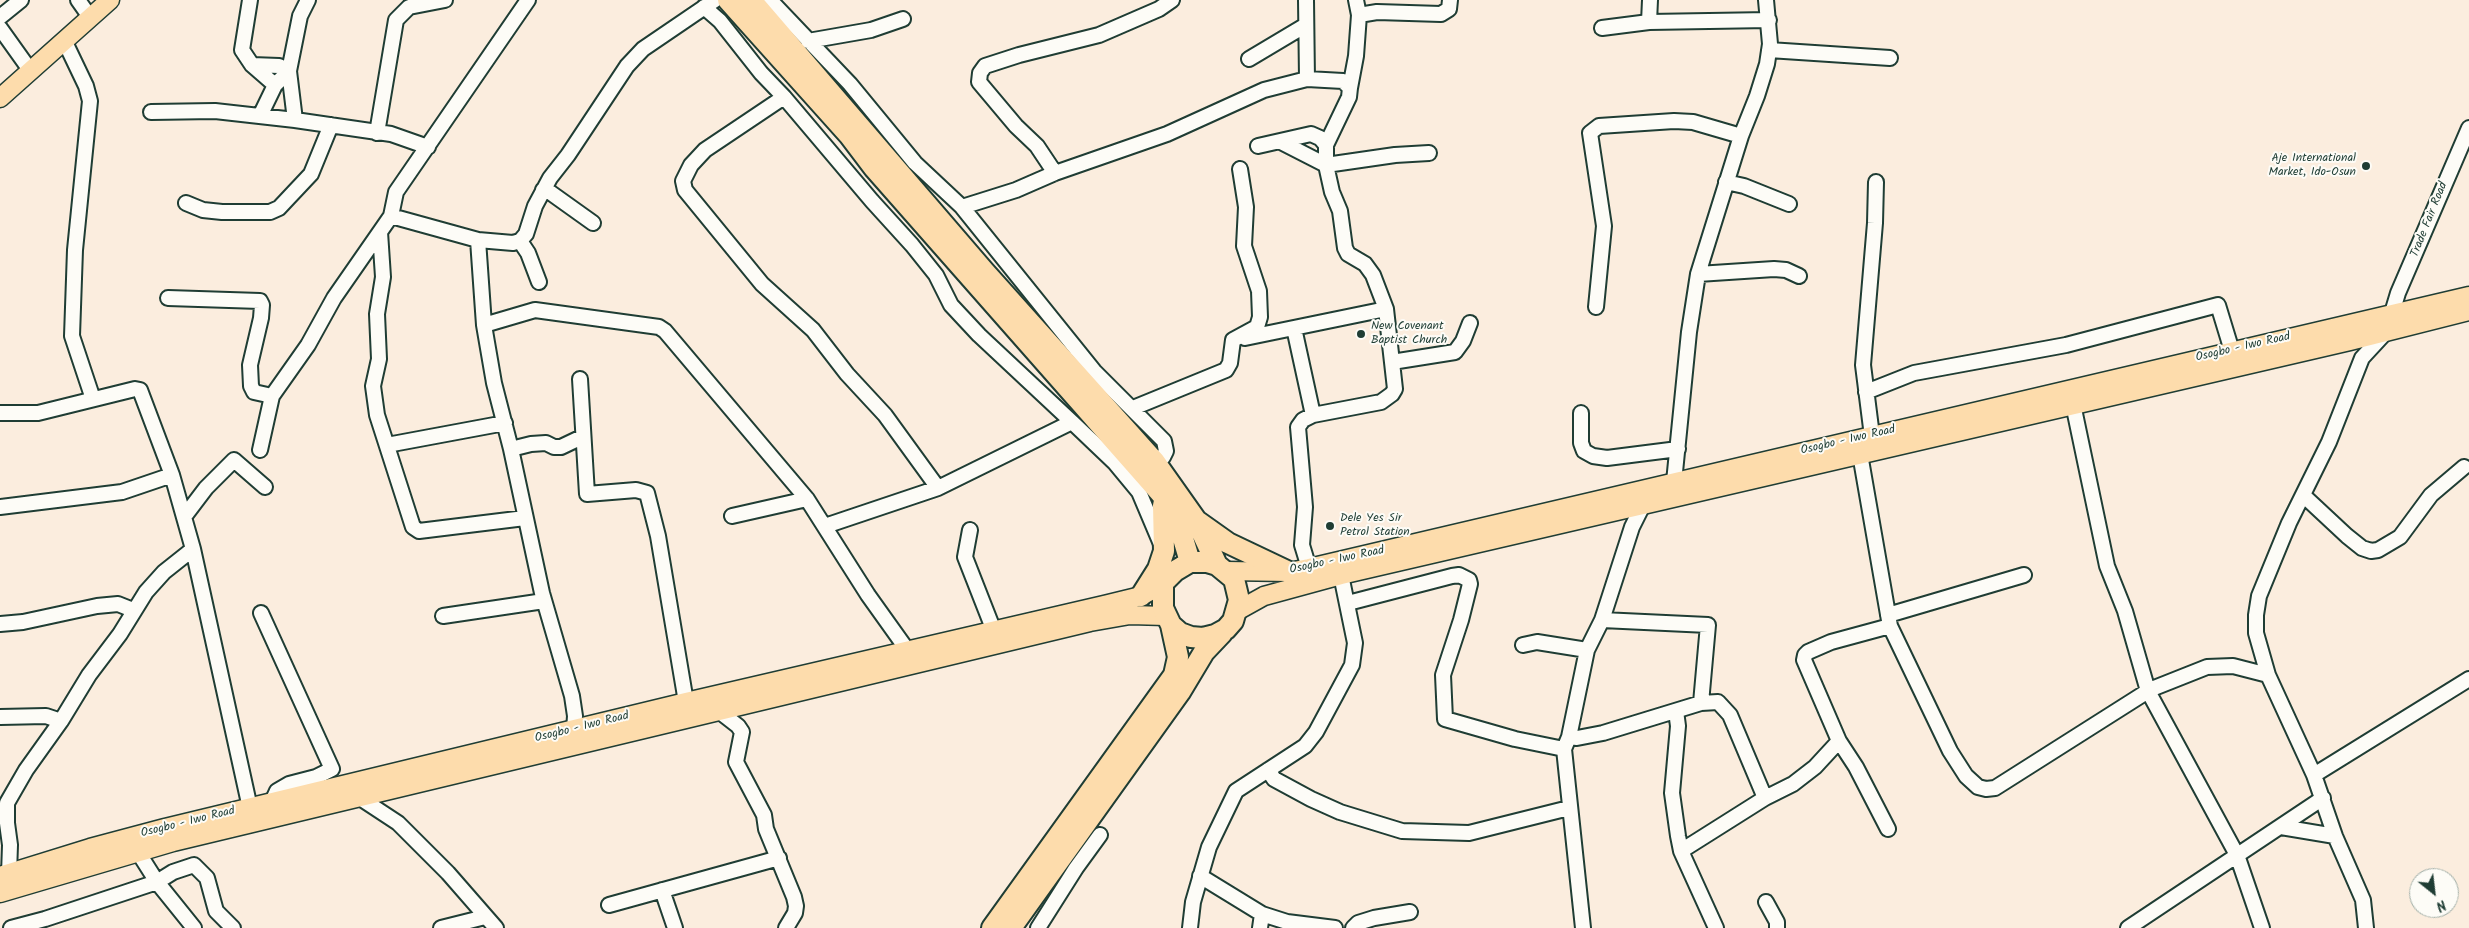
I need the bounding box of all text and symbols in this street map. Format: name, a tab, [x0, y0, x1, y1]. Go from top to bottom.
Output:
place label: Aje International Market, Ido-Osun	[2268, 152, 2356, 180]
marker: Aje International Market, Ido-Osun	[2360, 160, 2372, 172]
street label: Trade Fair Road	[2408, 180, 2452, 260]
place label: New Covenant Baptist Church	[1371, 320, 1447, 348]
marker: New Covenant Baptist Church	[1355, 328, 1367, 340]
street label: Osogbo - Iwo Road	[2194, 330, 2292, 366]
street label: Osogbo - Iwo Road	[1799, 423, 1897, 459]
place label: Dele Yes Sir Petrol Station	[1340, 512, 1410, 540]
marker: Dele Yes Sir Petrol Station	[1324, 520, 1336, 532]
street label: Osogbo - Iwo Road	[1288, 544, 1386, 578]
street label: Osogbo - Iwo Road	[533, 709, 631, 747]
street label: Osogbo - Iwo Road	[139, 804, 237, 842]
north arrow	[2409, 868, 2459, 918]
text: N	[2432, 893, 2450, 917]

